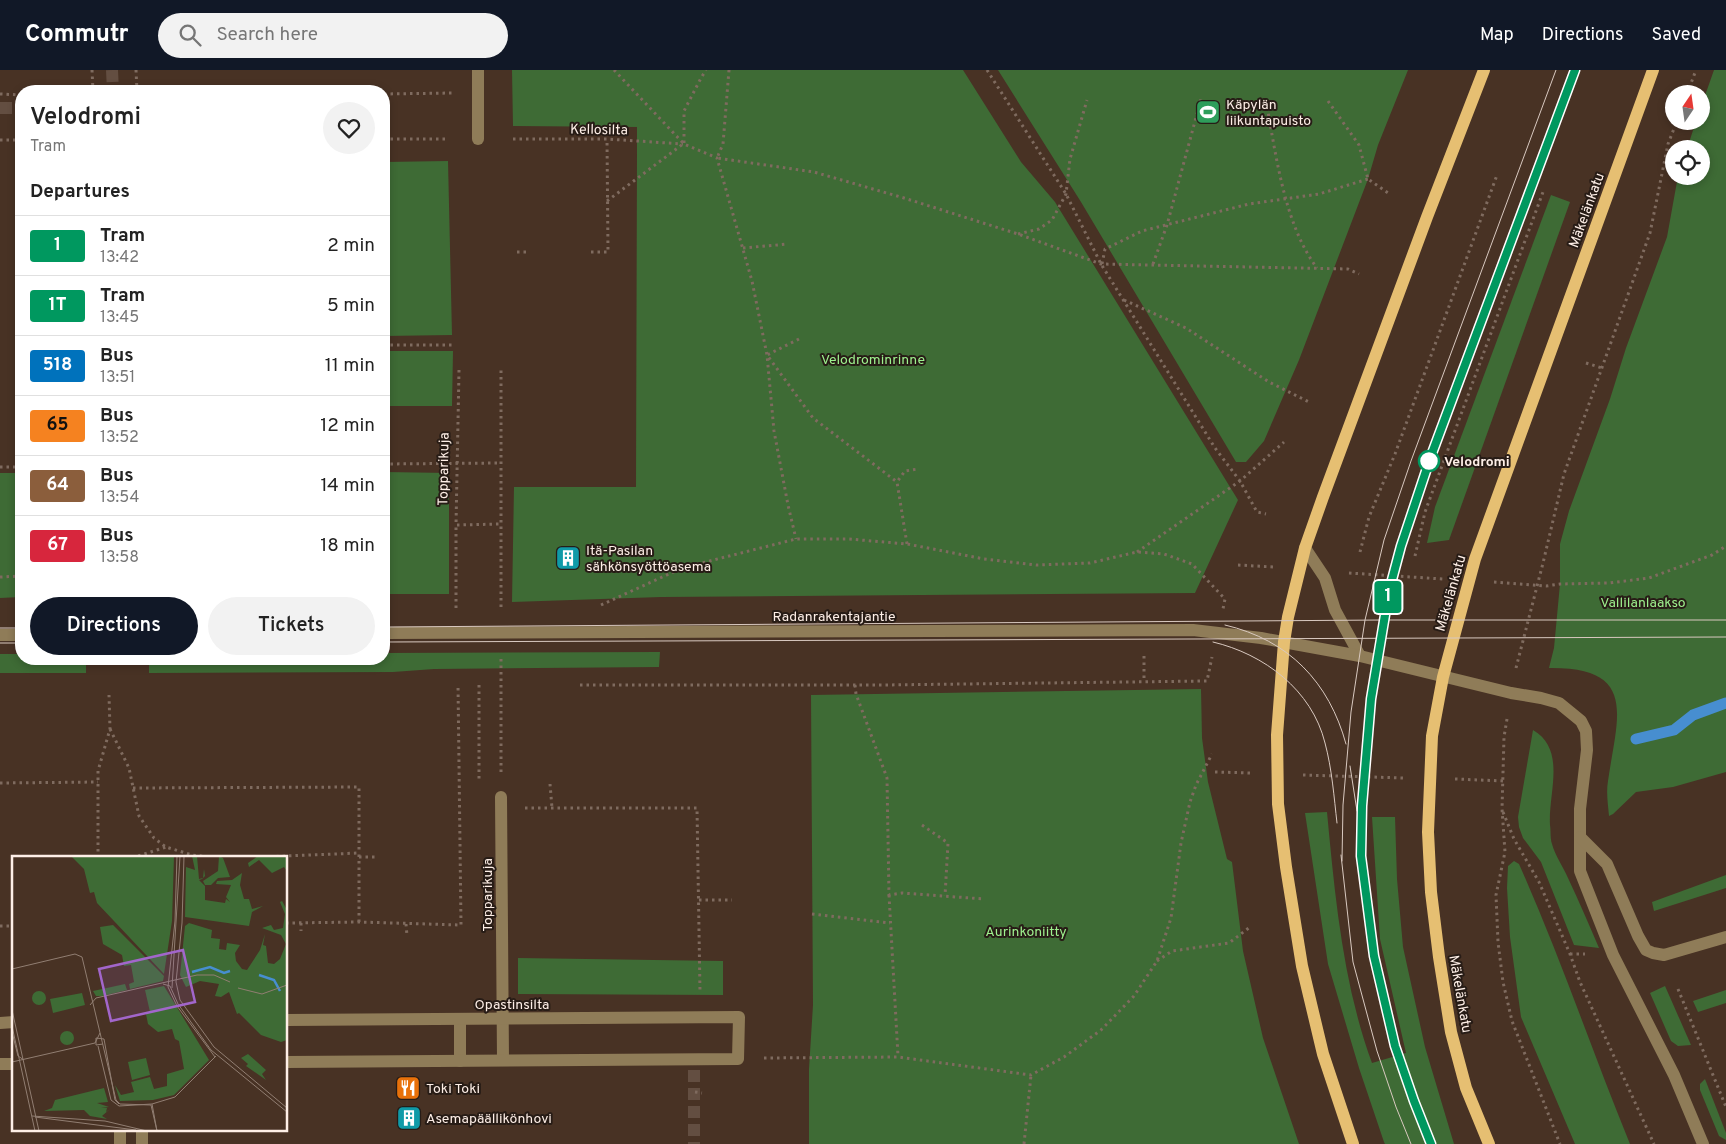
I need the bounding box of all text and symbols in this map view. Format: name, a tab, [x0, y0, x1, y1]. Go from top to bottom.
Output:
search box	[158, 13, 508, 58]
text: Commutr	[25, 20, 128, 50]
icon: search	[176, 21, 204, 49]
text: Search here	[216, 23, 318, 47]
text: Map	[1480, 24, 1514, 47]
text: Directions	[1542, 24, 1624, 47]
text: Saved	[1652, 24, 1701, 47]
north arrow	[1665, 85, 1710, 130]
map controls	[1665, 85, 1710, 185]
place label: Käpylän liikuntapuisto	[1226, 97, 1311, 130]
sports icon: Käpylän liikuntapuisto	[1195, 99, 1221, 125]
button: heart	[323, 102, 375, 154]
text: Velodromi	[30, 103, 141, 133]
street label: Kellosilta	[570, 121, 628, 140]
text: Tram	[30, 137, 66, 157]
button: locate	[1665, 140, 1710, 185]
street label: Mäkelänkatu	[1566, 171, 1609, 250]
text: Departures	[30, 180, 130, 204]
text: Tram	[100, 224, 145, 248]
text: 1	[54, 234, 61, 257]
text: 2 min	[327, 234, 375, 258]
text: 13:42	[100, 248, 139, 268]
text: Tram	[100, 284, 145, 308]
text: 1T	[49, 294, 67, 317]
text: 5 min	[327, 294, 375, 318]
text: 13:45	[100, 308, 139, 328]
text: Bus	[100, 344, 134, 368]
park label: Velodrominrinne	[821, 352, 925, 369]
text: 518	[43, 354, 72, 377]
text: 11 min	[325, 354, 375, 378]
text: 13:51	[100, 368, 135, 388]
text: Bus	[100, 404, 134, 428]
text: 65	[46, 414, 69, 437]
text: 12 min	[320, 414, 375, 438]
text: 13:52	[100, 428, 139, 448]
street label: Topparikuja	[435, 432, 454, 506]
marker: Velodromi	[1418, 450, 1440, 472]
place label: Velodromi	[1444, 454, 1510, 471]
text: Bus	[100, 464, 134, 488]
text: 64	[46, 474, 69, 497]
text: 14 min	[320, 474, 375, 498]
text: 13:54	[100, 488, 139, 508]
text: Bus	[100, 524, 134, 548]
text: 67	[47, 534, 68, 557]
text: 18 min	[320, 534, 375, 558]
place label: Itä-Pasilan sähkönsyöttöasema	[586, 543, 711, 576]
building icon: Itä-Pasilan sähkönsyöttöasema	[555, 545, 581, 571]
text: 13:58	[100, 548, 139, 568]
street label: Mäkelänkatu	[1432, 553, 1470, 634]
line badge: 1	[1372, 581, 1404, 613]
text: 1	[1384, 585, 1392, 608]
park label: Vallilanlaakso	[1600, 595, 1686, 612]
button: Directions	[30, 597, 198, 655]
button: Tickets	[208, 597, 375, 655]
street label: Radanrakentajantie	[773, 609, 895, 626]
inset map	[12, 856, 288, 1132]
street label: Topparikuja	[480, 858, 497, 932]
park label: Aurinkoniitty	[985, 924, 1067, 941]
street label: Mäkelänkatu	[1444, 954, 1475, 1035]
street label: Opastinsilta	[475, 997, 549, 1014]
restaurant icon: Toki Toki	[395, 1075, 421, 1101]
place label: Toki Toki	[426, 1081, 480, 1098]
building icon: Asemapäällikönhovi	[396, 1105, 422, 1131]
place label: Asemapäällikönhovi	[426, 1111, 552, 1128]

